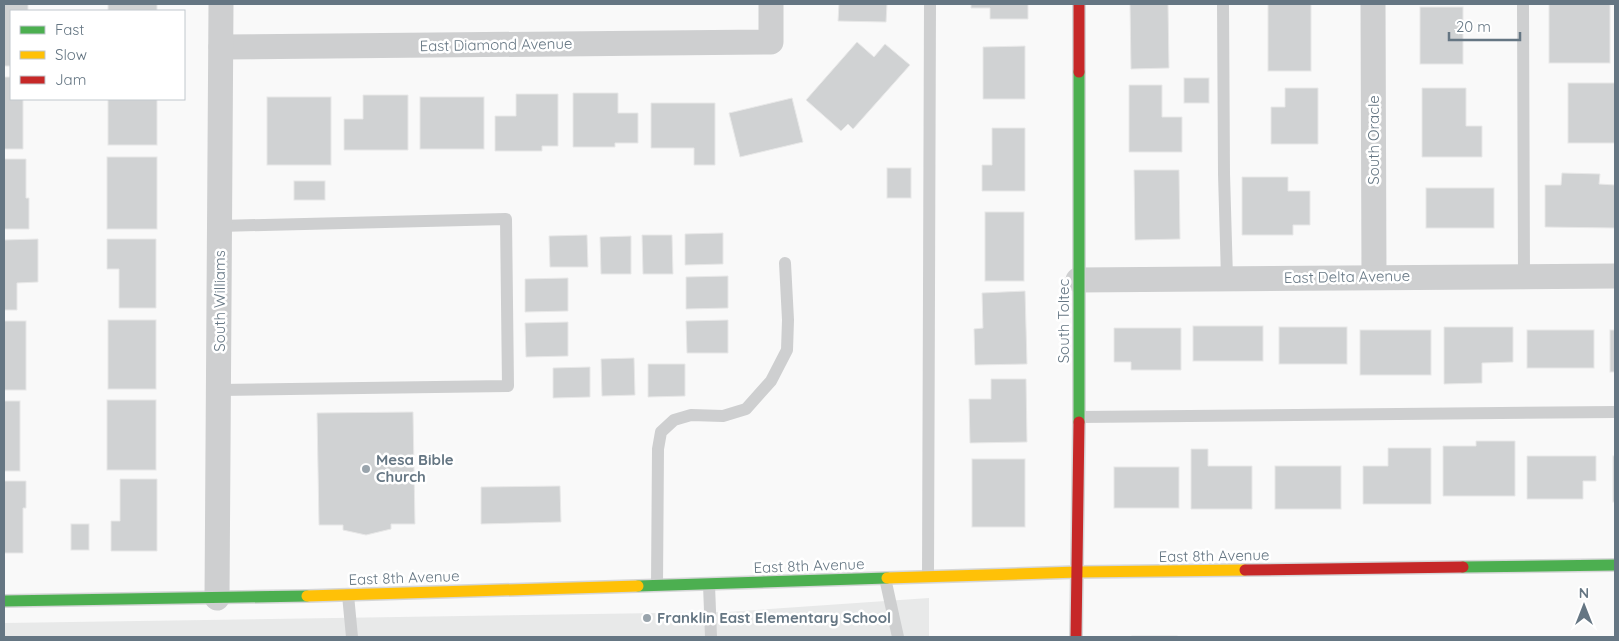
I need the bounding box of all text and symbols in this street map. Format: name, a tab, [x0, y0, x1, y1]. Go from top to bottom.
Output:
legend	[10, 10, 185, 100]
scale bar	[1449, 10, 1520, 42]
text: 20 m	[1456, 17, 1491, 36]
text: Fast	[55, 20, 84, 39]
street label: East Diamond Avenue	[419, 34, 573, 55]
text: Slow	[55, 45, 87, 64]
text: Jam	[55, 70, 86, 89]
street label: South Oracle	[1364, 95, 1383, 185]
street label: South Williams	[210, 250, 229, 352]
street label: East Delta Avenue	[1284, 266, 1410, 287]
street label: South Toltec	[1054, 278, 1073, 363]
place label: Mesa Bible Church	[376, 450, 454, 486]
marker: Mesa Bible Church	[360, 463, 372, 475]
street label: East 8th Avenue	[1158, 545, 1270, 566]
street label: East 8th Avenue	[753, 554, 865, 577]
street label: East 8th Avenue	[348, 566, 460, 589]
north arrow	[1559, 581, 1609, 631]
text: N	[1579, 584, 1589, 602]
place label: Franklin East Elementary School	[657, 608, 891, 627]
marker: Franklin East Elementary School	[641, 612, 653, 624]

